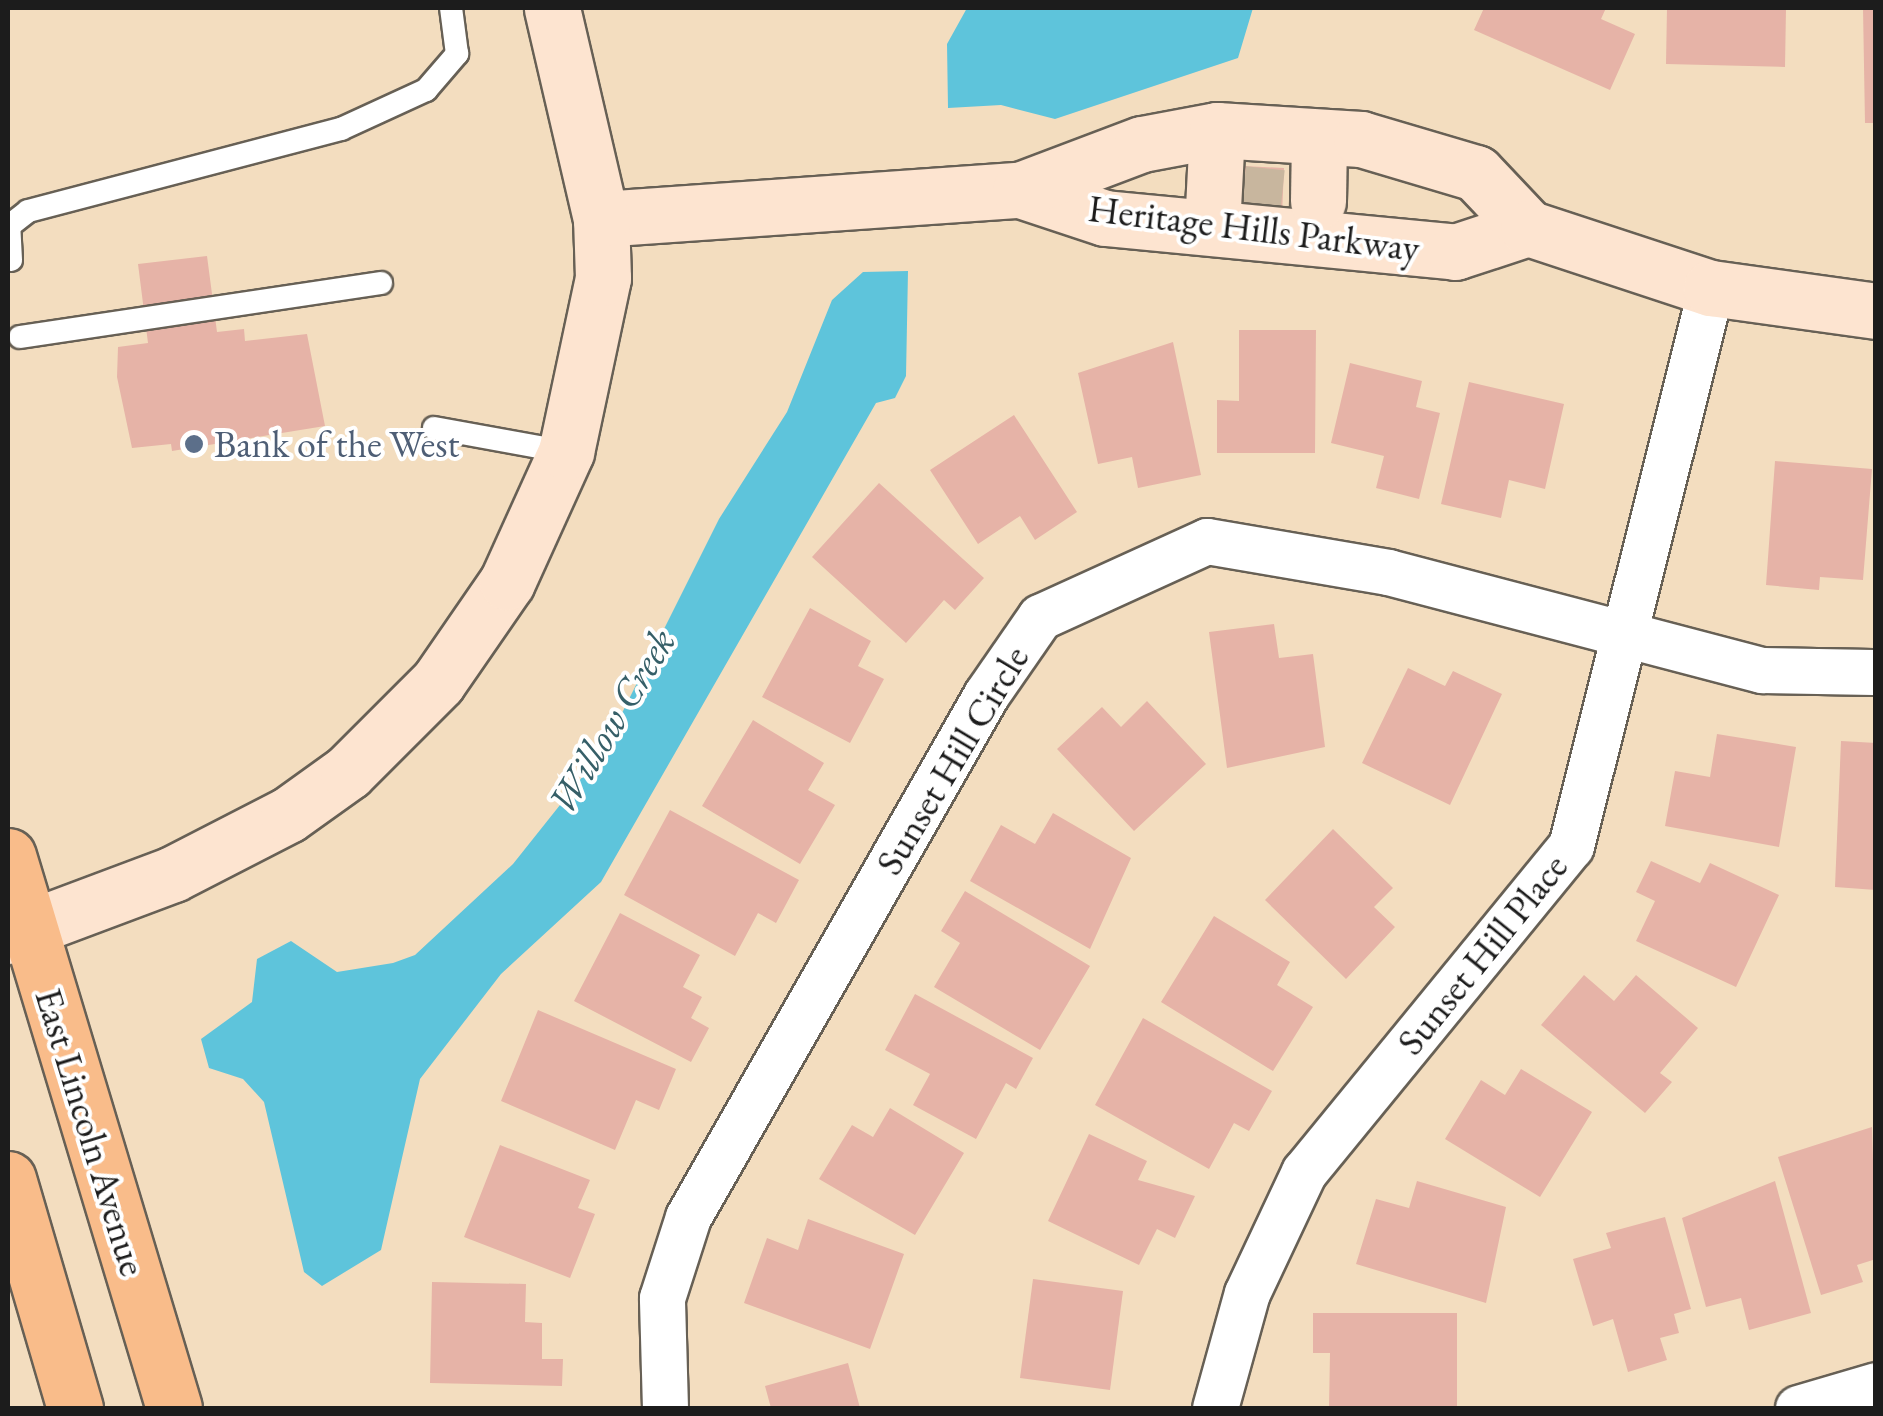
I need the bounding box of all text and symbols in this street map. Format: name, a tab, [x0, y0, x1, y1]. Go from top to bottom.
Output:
street label: Heritage Hills Parkway	[1086, 185, 1422, 271]
place label: Bank of the West	[214, 421, 459, 467]
marker: Bank of the West	[183, 433, 205, 455]
water label: Willow Creek	[537, 620, 685, 822]
street label: Sunset Hill Circle	[866, 637, 1038, 883]
street label: Sunset Hill Place	[1387, 844, 1577, 1064]
street label: East Lincoln Avenue	[26, 983, 156, 1281]

